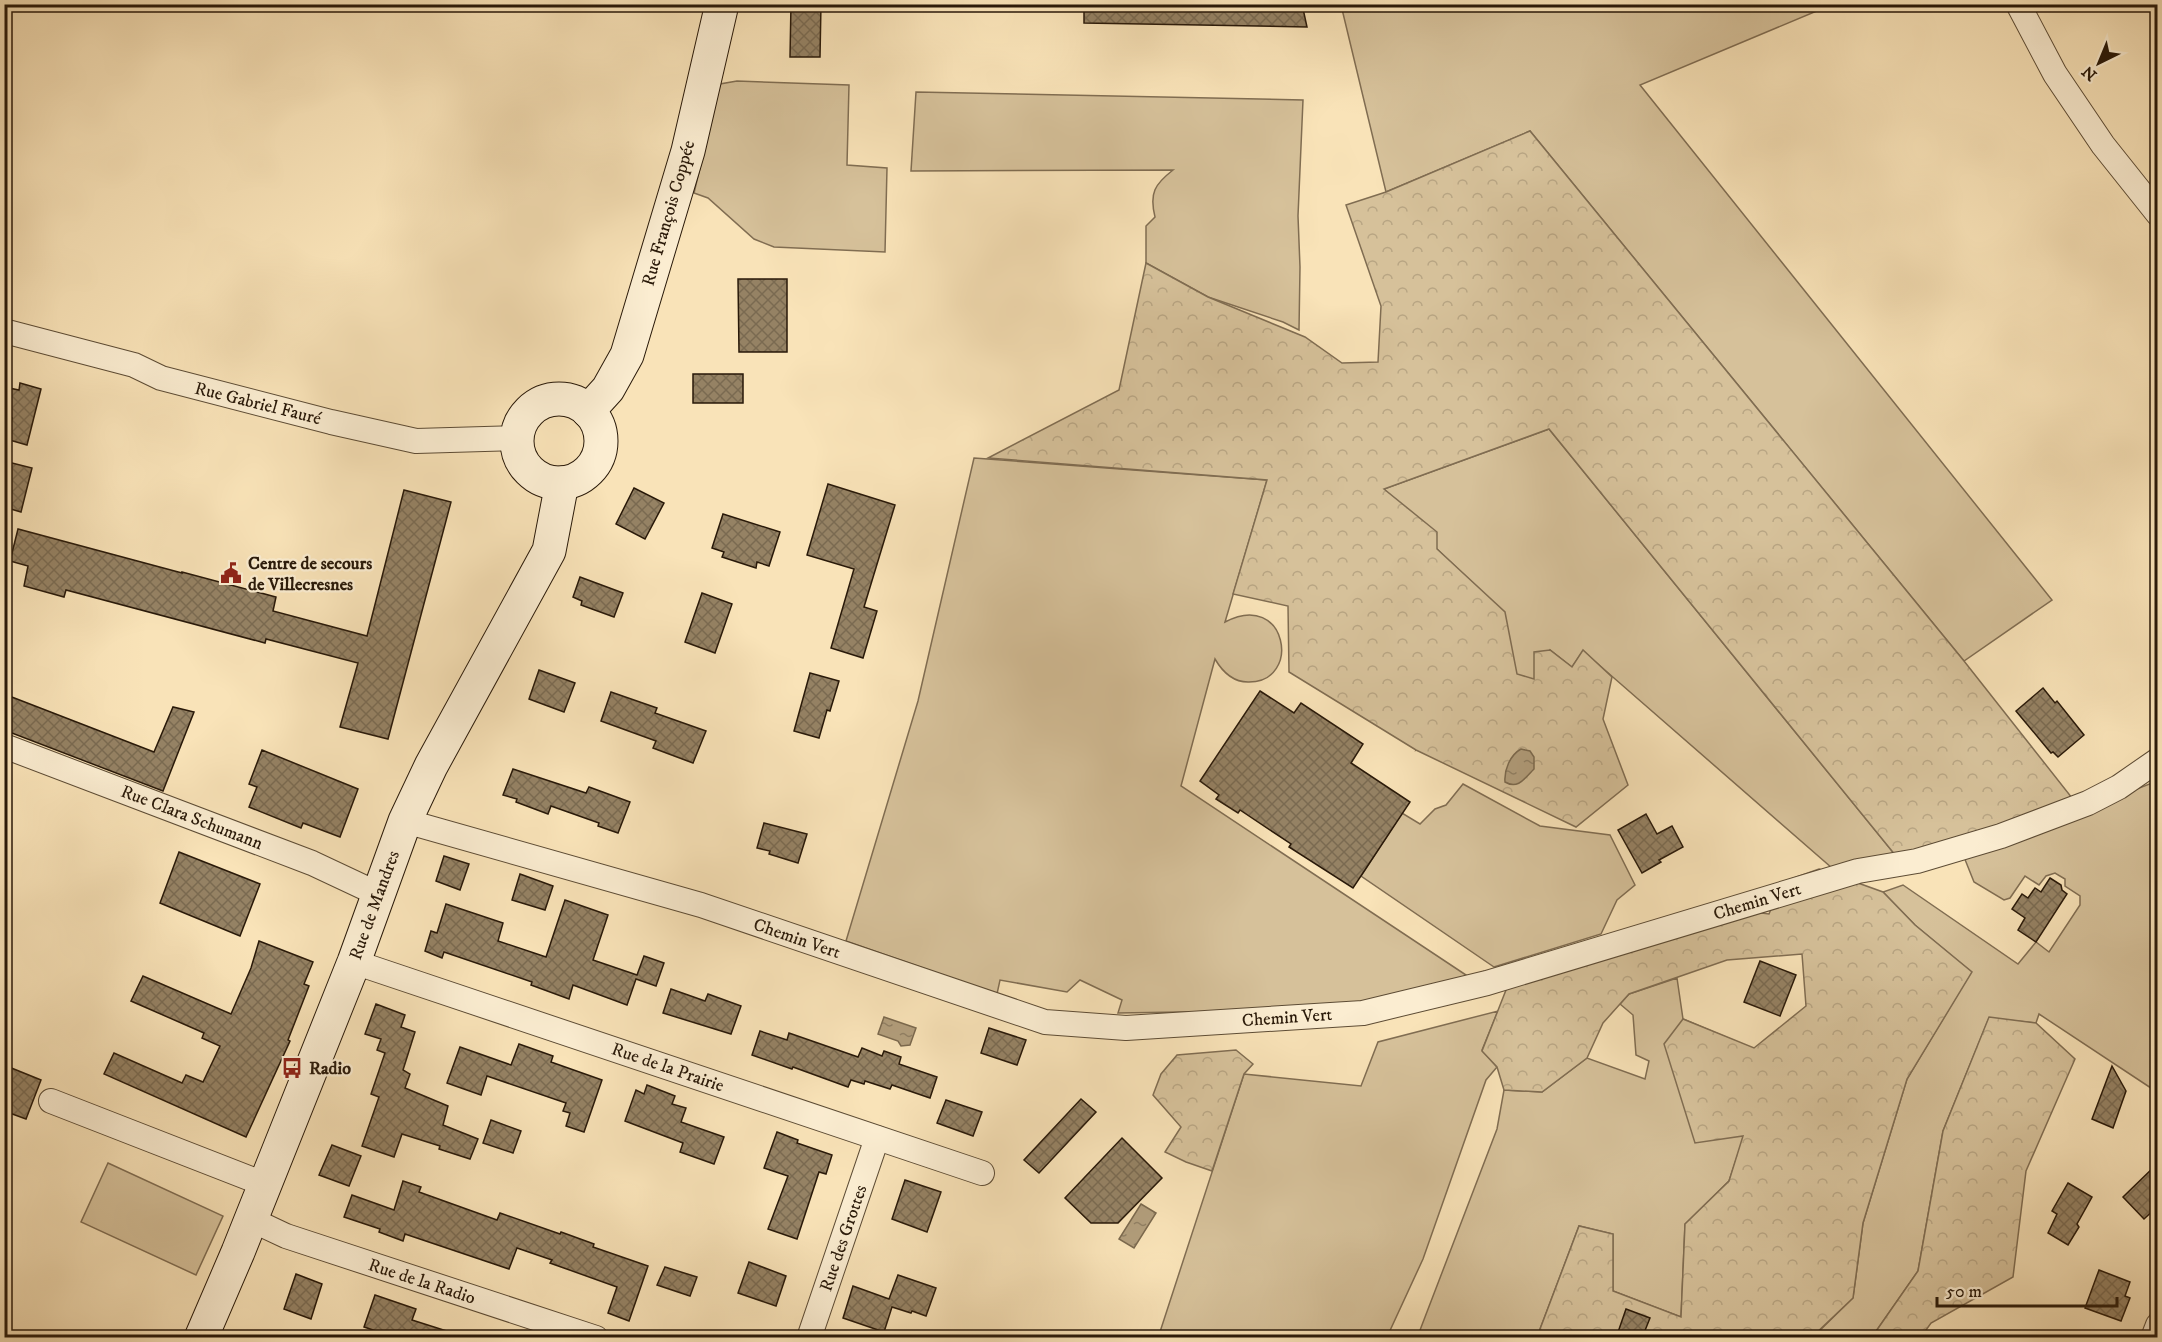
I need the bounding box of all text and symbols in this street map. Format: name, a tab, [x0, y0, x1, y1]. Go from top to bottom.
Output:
north arrow	[2069, 33, 2129, 93]
text: N	[2078, 61, 2101, 85]
street label: Rue François Coppée	[638, 138, 700, 289]
street label: Rue Gabriel Fauré	[192, 378, 324, 430]
place label: Centre de secours de Villecresnes	[248, 553, 372, 596]
public building icon: Centre de secours de Villecresnes	[219, 561, 243, 585]
street label: Rue Clara Schumann	[117, 781, 266, 855]
street label: Rue de Mandres	[345, 848, 405, 963]
street label: Chemin Vert	[1711, 878, 1804, 926]
street label: Chemin Vert	[750, 914, 843, 964]
street label: Chemin Vert	[1241, 1004, 1333, 1032]
street label: Rue de la Prairie	[609, 1038, 727, 1097]
bus stop icon: Radio	[280, 1056, 304, 1080]
place label: Radio	[309, 1058, 351, 1080]
street label: Rue des Grottes	[815, 1182, 872, 1295]
street label: Rue de la Radio	[365, 1254, 478, 1310]
scale bar	[1937, 1270, 2117, 1308]
text: 50 m	[1946, 1281, 1982, 1303]

